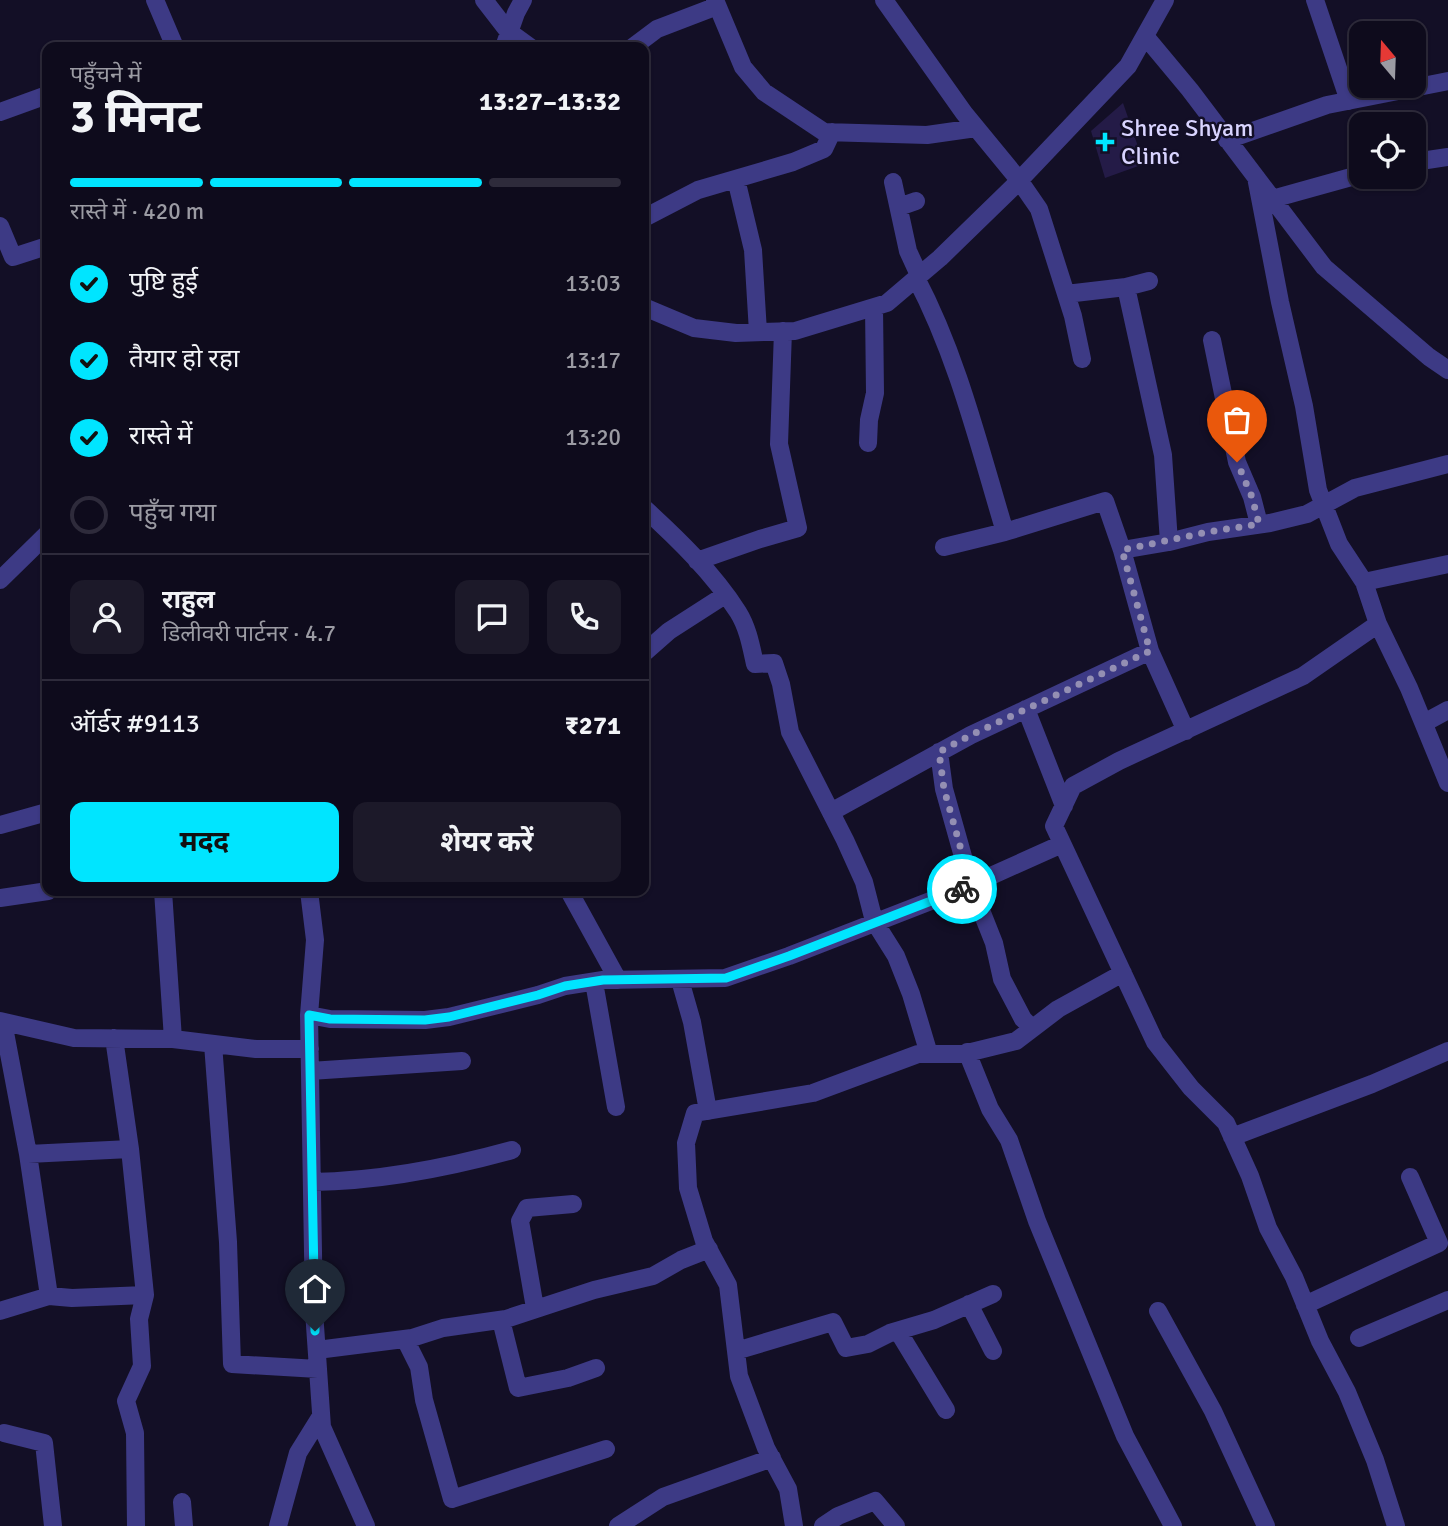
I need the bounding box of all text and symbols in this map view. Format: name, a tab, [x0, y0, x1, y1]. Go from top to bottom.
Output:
north arrow	[1349, 21, 1426, 98]
map controls	[1349, 21, 1426, 189]
text: पहुँचने में	[70, 60, 141, 89]
text: 13:27–13:32	[479, 86, 621, 118]
text: 3 मिनट	[70, 89, 202, 145]
button: locate	[1349, 112, 1426, 189]
place label: Shree Shyam Clinic	[1121, 113, 1253, 171]
marker: Shree Shyam Clinic	[1095, 132, 1115, 152]
text: रास्ते में · 420 m	[70, 197, 204, 226]
icon: check	[70, 265, 108, 303]
text: पुष्टि हुई	[129, 266, 198, 298]
text: 13:03	[565, 269, 621, 298]
icon: check	[70, 342, 108, 380]
text: तैयार हो रहा	[129, 343, 239, 375]
text: 13:17	[565, 346, 621, 375]
pin	[1207, 390, 1267, 462]
icon: bag	[1218, 401, 1256, 439]
icon: check	[70, 419, 108, 457]
text: रास्ते में	[129, 420, 193, 452]
text: 13:20	[565, 423, 621, 452]
text: पहुँच गया	[129, 497, 216, 529]
button: person	[70, 580, 144, 654]
button: chat	[455, 580, 529, 654]
button: phone	[547, 580, 621, 654]
text: राहुल	[162, 584, 215, 616]
text: डिलीवरी पार्टनर · 4.7	[162, 619, 336, 648]
text: ऑर्डर #9113	[70, 708, 200, 740]
text: ₹271	[565, 710, 621, 742]
button: मदद	[70, 802, 339, 882]
button: शेयर करें	[353, 802, 621, 882]
courier	[927, 854, 997, 924]
icon: bike	[943, 870, 981, 908]
pin	[285, 1259, 345, 1331]
icon: home	[296, 1270, 334, 1308]

